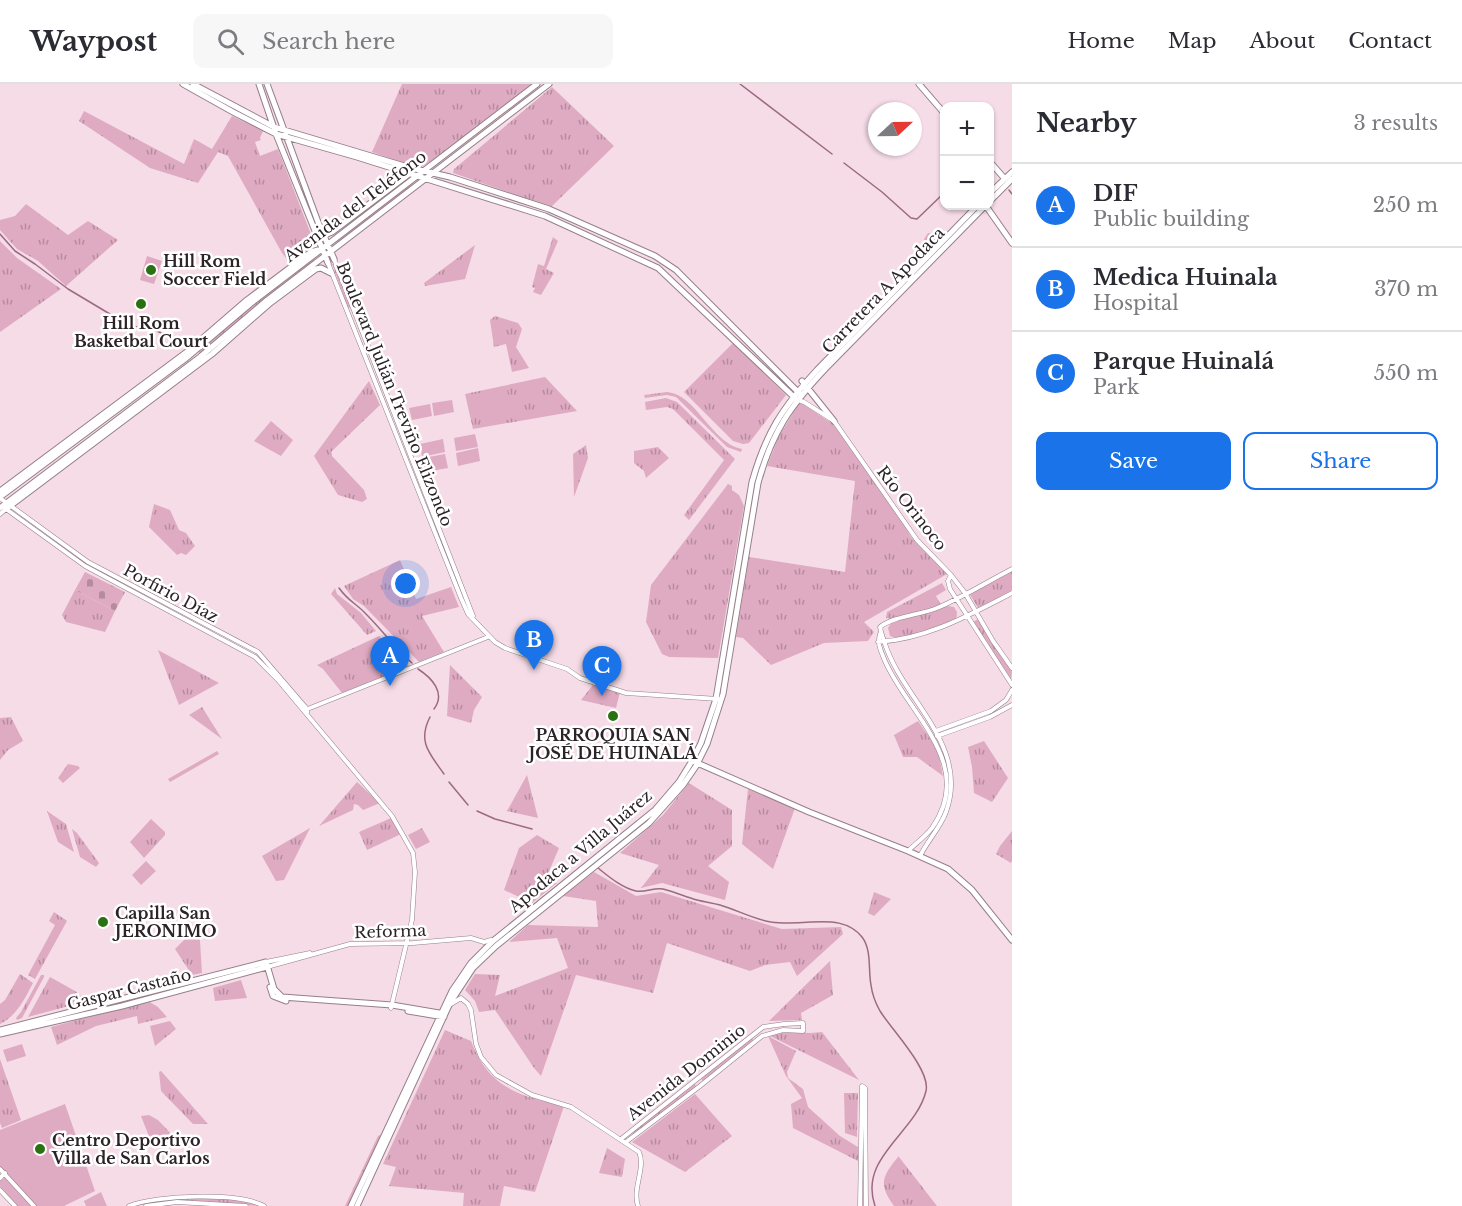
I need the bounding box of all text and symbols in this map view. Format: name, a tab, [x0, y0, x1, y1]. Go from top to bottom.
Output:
search box	[193, 14, 613, 68]
text: Waypost	[30, 24, 157, 59]
icon: search	[214, 25, 247, 58]
text: Search here	[262, 28, 395, 55]
text: Home	[1068, 28, 1135, 54]
text: Map	[1168, 28, 1216, 54]
text: About	[1249, 28, 1315, 54]
text: Contact	[1348, 28, 1432, 54]
north arrow	[868, 102, 922, 156]
map controls	[940, 102, 994, 210]
button: +	[940, 102, 994, 156]
text: Nearby	[1036, 107, 1137, 139]
text: 3 results	[1354, 111, 1438, 135]
street label: Avenida del Teléfono	[279, 146, 430, 267]
button: −	[940, 156, 994, 210]
text: DIF	[1093, 180, 1138, 207]
text: A	[1047, 193, 1064, 217]
text: 250 m	[1373, 193, 1438, 217]
text: Public building	[1093, 207, 1249, 231]
street label: Carretera A Apodaca	[817, 223, 949, 357]
place label: Hill Rom Soccer Field	[163, 251, 266, 289]
street label: Boulevard Julián Treviño Elizondo	[333, 259, 457, 529]
marker: Hill Rom Soccer Field	[144, 263, 158, 277]
text: Medica Huinala	[1093, 264, 1278, 291]
text: B	[1048, 277, 1063, 301]
text: 370 m	[1374, 277, 1438, 301]
text: Hospital	[1093, 291, 1179, 315]
marker: Hill Rom Basketbal Court	[134, 297, 148, 311]
place label: Hill Rom Basketbal Court	[74, 313, 209, 351]
text: Parque Huinalá	[1093, 348, 1274, 375]
text: C	[1047, 361, 1064, 385]
text: 550 m	[1374, 361, 1438, 385]
text: Park	[1093, 375, 1139, 399]
button: Save	[1036, 432, 1231, 490]
button: Share	[1243, 432, 1438, 490]
street label: Río Orinoco	[873, 462, 951, 554]
street label: Porfirio Díaz	[120, 560, 222, 626]
your location	[391, 569, 420, 598]
pin: B	[514, 620, 554, 670]
pin: A	[370, 636, 410, 686]
pin: C	[582, 646, 622, 696]
marker: PARROQUIA SAN JOSÉ DE HUINALÁ	[606, 709, 620, 723]
place label: PARROQUIA SAN JOSÉ DE HUINALÁ	[526, 725, 698, 763]
street label: Apodaca a Villa Juárez	[504, 785, 656, 917]
place label: Capilla San JERONIMO	[112, 903, 216, 941]
marker: Capilla San JERONIMO	[96, 915, 110, 929]
street label: Reforma	[354, 920, 427, 942]
street label: Gaspar Castaño	[65, 964, 193, 1014]
street label: Avenida Dominio	[622, 1020, 749, 1125]
place label: Centro Deportivo Villa de San Carlos	[51, 1130, 210, 1168]
marker: Centro Deportivo Villa de San Carlos	[33, 1142, 47, 1156]

